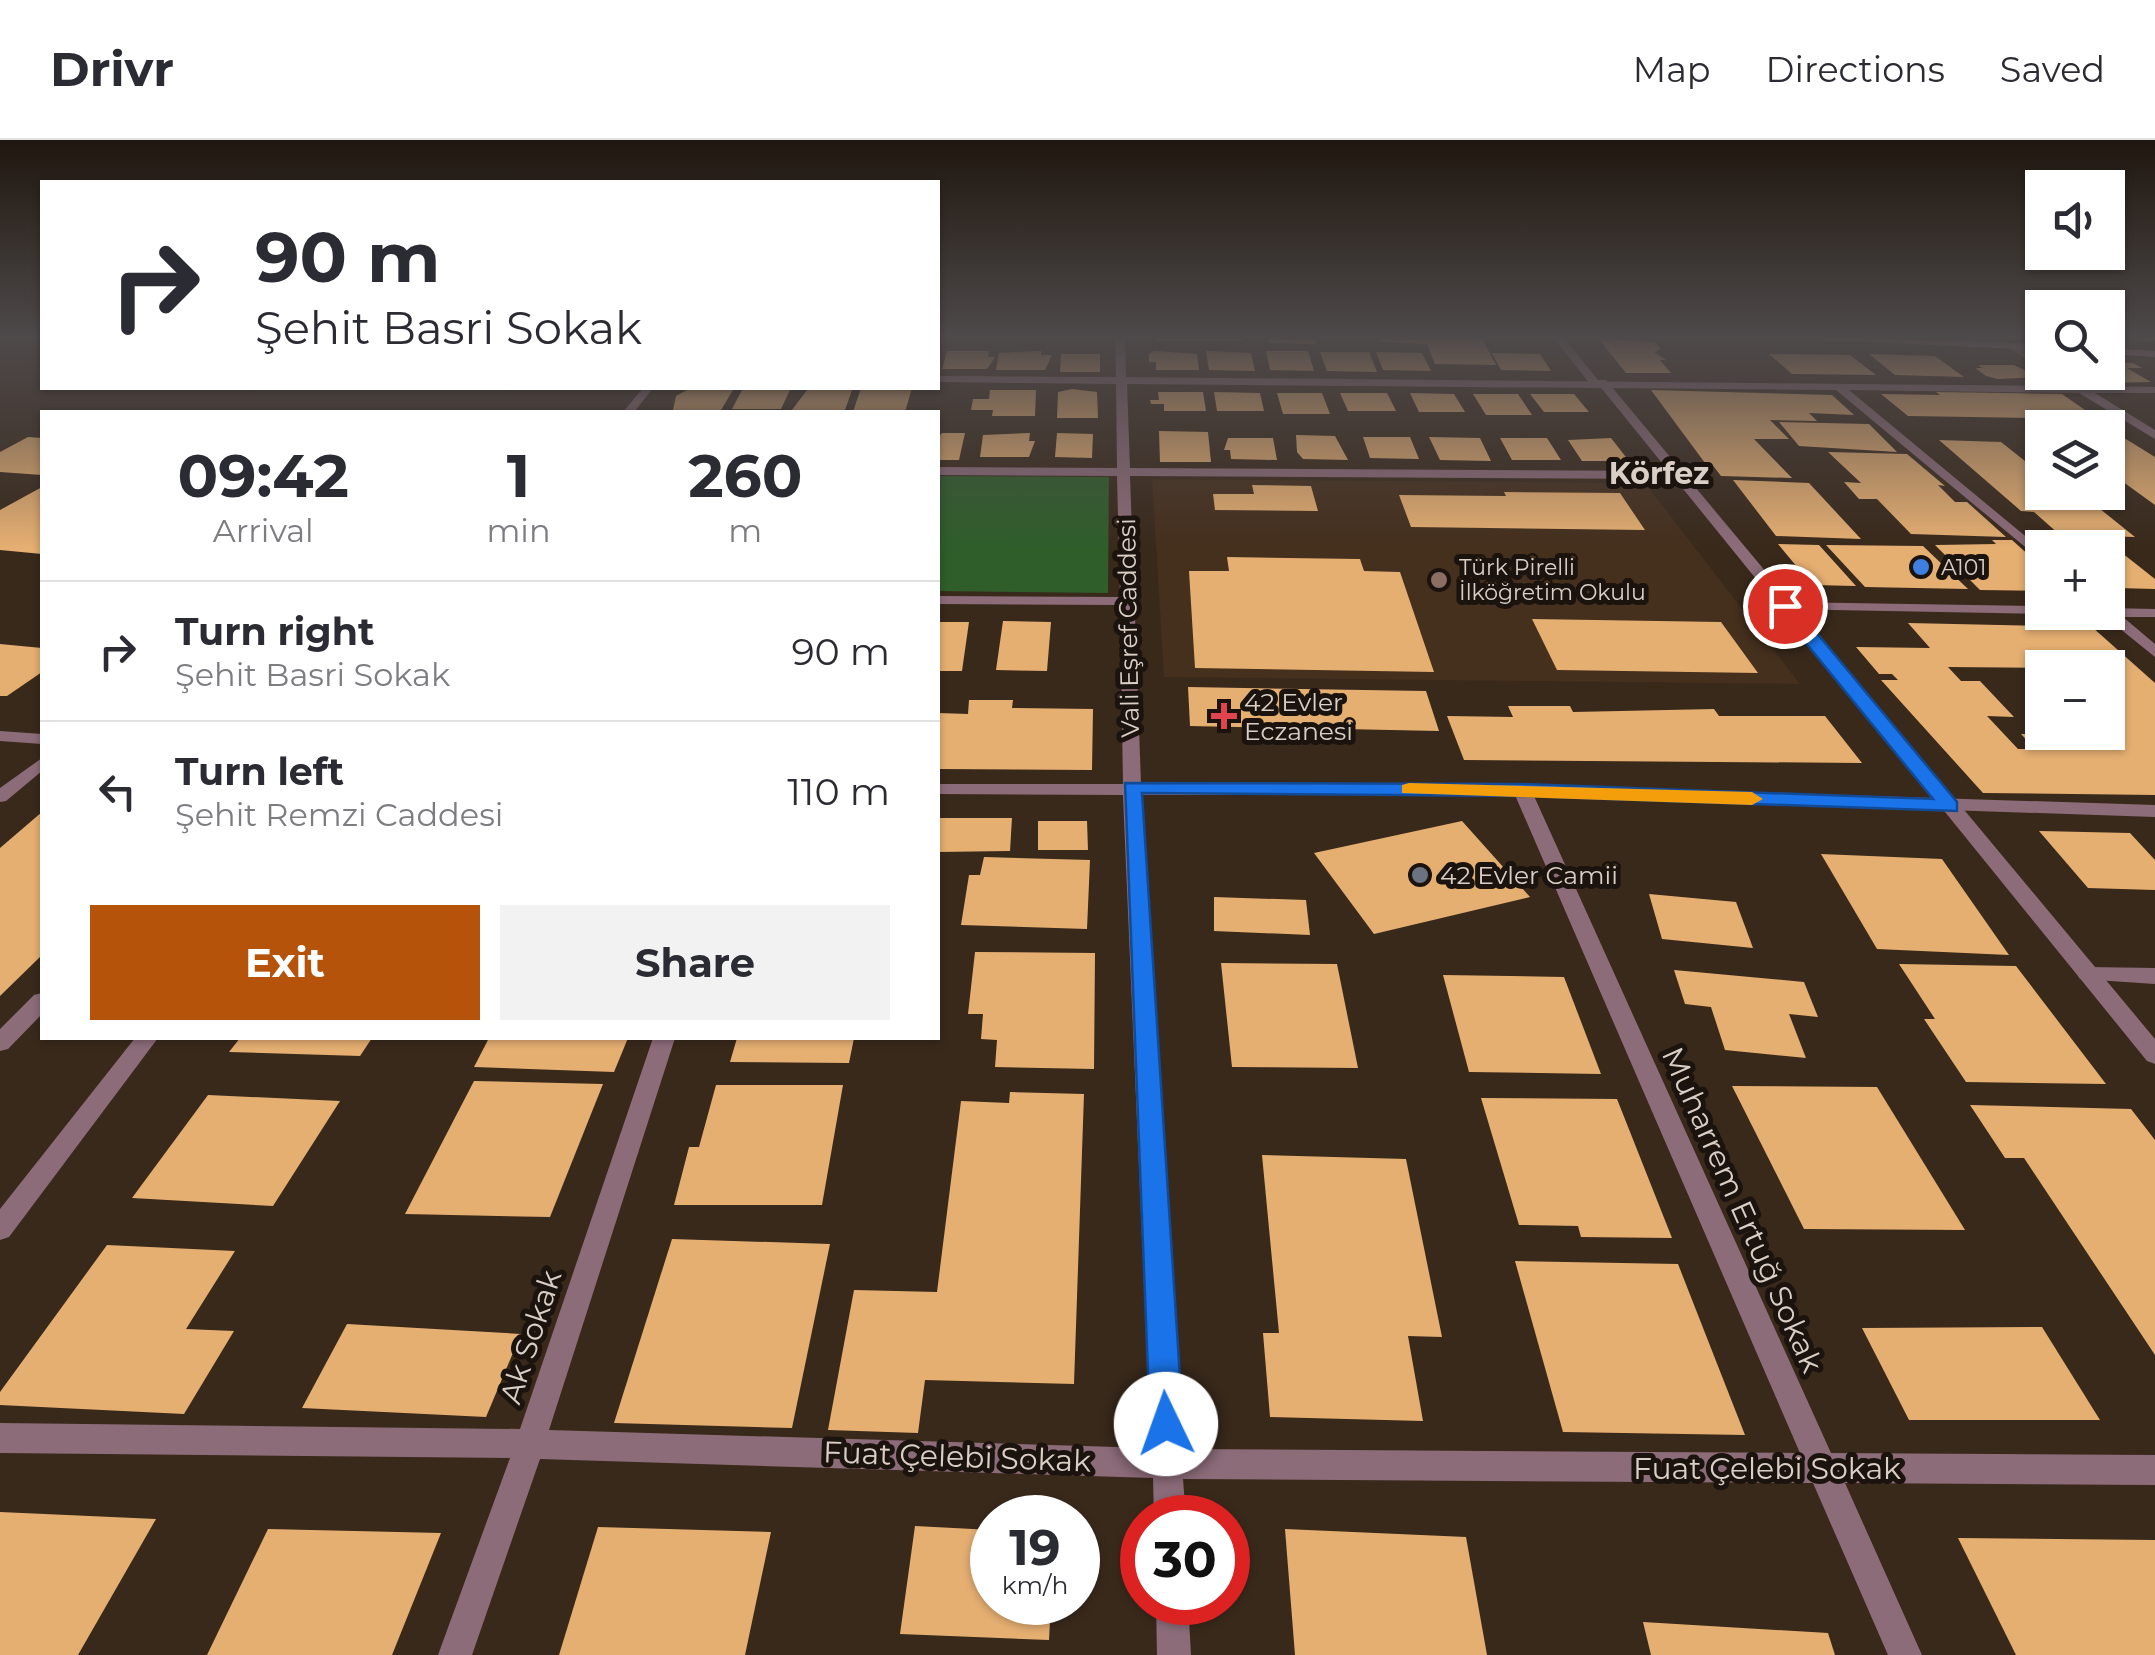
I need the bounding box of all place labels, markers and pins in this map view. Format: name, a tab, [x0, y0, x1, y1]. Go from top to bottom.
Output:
place label: Türk Pirelli İlköğretim Okulu	[1459, 554, 1646, 606]
place label: A101	[1941, 554, 1986, 581]
marker: A101	[1910, 556, 1932, 578]
pin	[1743, 564, 1828, 649]
marker: Türk Pirelli İlköğretim Okulu	[1428, 569, 1450, 591]
place label: 42 Evler Eczanesi	[1244, 687, 1353, 746]
marker: 42 Evler Eczanesi	[1213, 705, 1235, 727]
place label: 42 Evler Camii	[1440, 860, 1618, 890]
marker: 42 Evler Camii	[1409, 864, 1431, 886]

